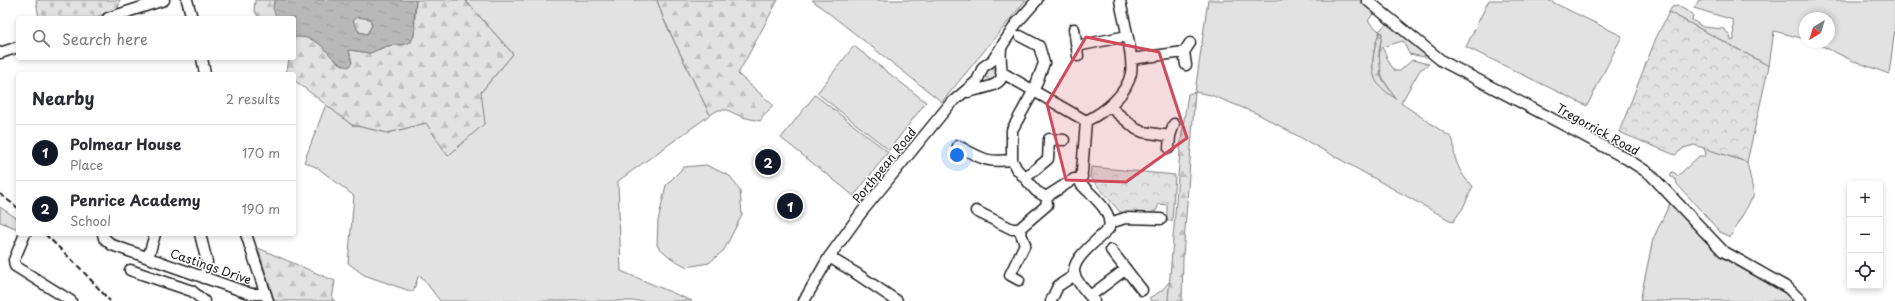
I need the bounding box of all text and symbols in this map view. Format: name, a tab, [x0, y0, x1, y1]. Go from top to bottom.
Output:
north arrow	[1799, 12, 1835, 48]
search box	[16, 16, 296, 60]
icon: search	[30, 27, 52, 49]
text: Search here	[62, 27, 148, 50]
text: Nearby	[32, 85, 94, 111]
text: 2 results	[226, 89, 280, 108]
street label: Tregorrick Road	[1553, 99, 1643, 159]
street label: Porthpean Road	[848, 123, 920, 207]
text: Polmear House	[70, 132, 181, 155]
text: 1	[42, 143, 48, 162]
text: 170 m	[242, 143, 280, 162]
your location	[947, 145, 967, 165]
pin: 2	[755, 147, 781, 177]
text: Place	[70, 155, 103, 174]
map controls	[1847, 181, 1883, 289]
button: +	[1847, 181, 1883, 217]
text: Penrice Academy	[70, 188, 200, 211]
pin: 1	[777, 191, 803, 221]
text: 2	[40, 199, 50, 218]
text: 190 m	[241, 199, 280, 218]
text: School	[70, 211, 111, 230]
button: −	[1847, 217, 1883, 253]
street label: Castings Drive	[168, 244, 254, 288]
button: locate	[1847, 253, 1883, 289]

